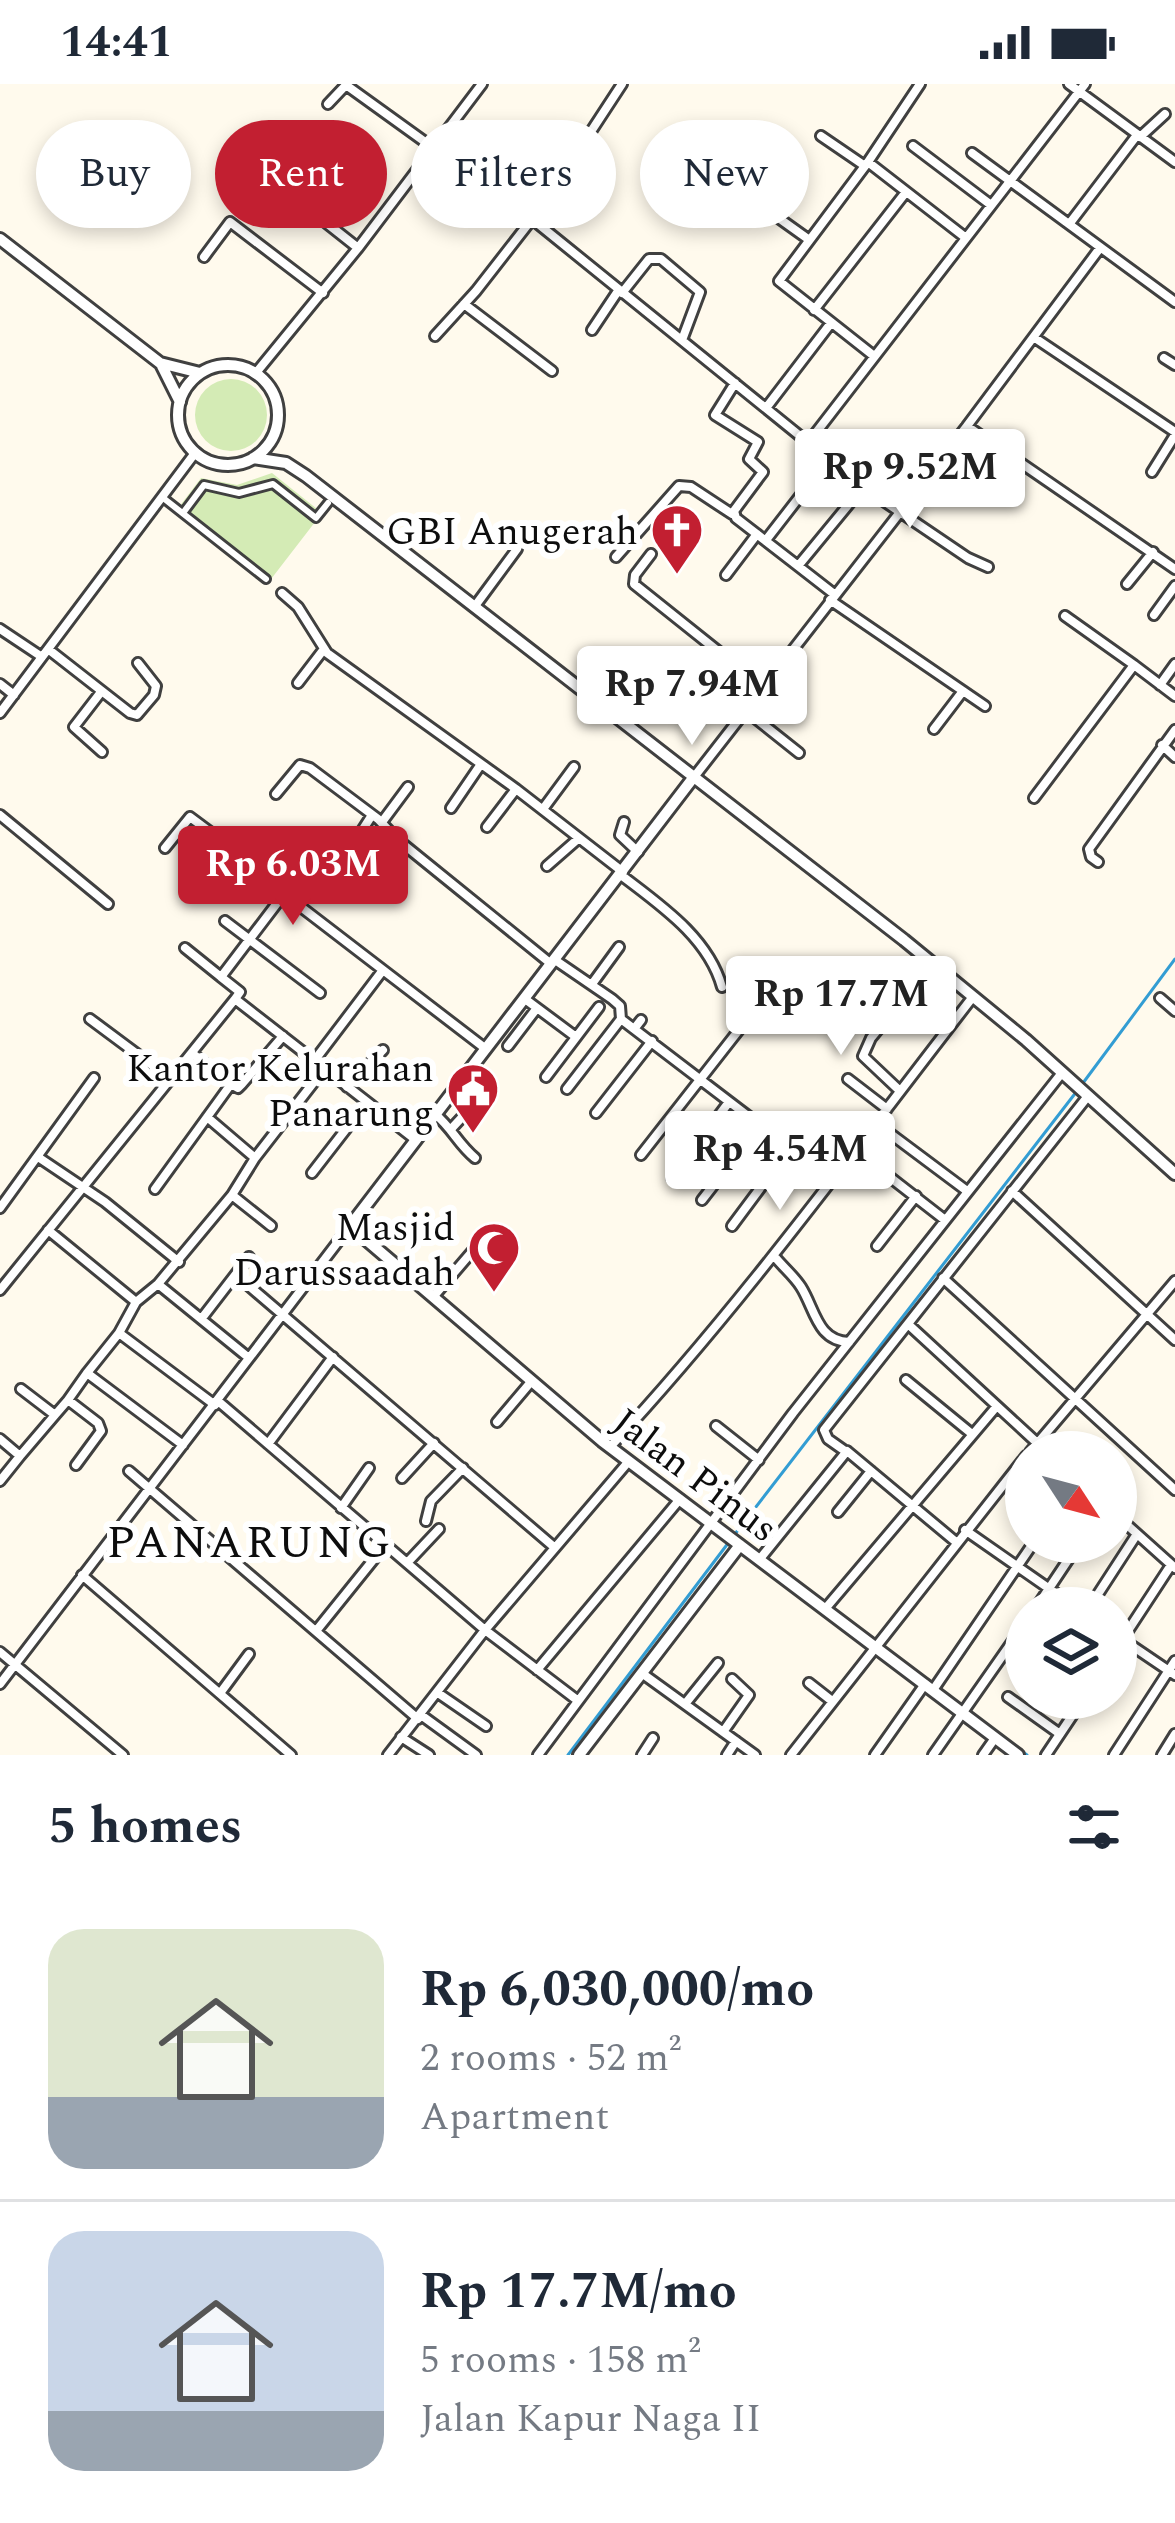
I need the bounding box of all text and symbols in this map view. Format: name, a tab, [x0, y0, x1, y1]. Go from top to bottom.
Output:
text: 14:41	[60, 8, 173, 77]
chip: Buy	[36, 120, 191, 228]
chip: Rent	[215, 120, 387, 228]
chip: Filters	[411, 120, 616, 228]
chip: New	[640, 120, 809, 228]
pin: Rp 9.52M	[786, 429, 1034, 531]
text: Rp 9.52M	[822, 438, 998, 497]
church icon: GBI Anugerah	[649, 502, 705, 576]
place label: GBI Anugerah	[386, 503, 638, 562]
pin: Rp 7.94M	[568, 646, 816, 748]
text: Rp 7.94M	[604, 655, 780, 714]
pin: Rp 6.03M	[169, 826, 417, 928]
text: Rp 6.03M	[205, 835, 381, 894]
pin: Rp 17.7M	[717, 956, 965, 1058]
text: Rp 17.7M	[753, 965, 929, 1024]
place label: Kantor Kelurahan Panarung	[126, 1040, 434, 1144]
public building icon: Kantor Kelurahan Panarung	[445, 1061, 501, 1135]
pin: Rp 4.54M	[656, 1111, 904, 1213]
text: Rp 4.54M	[692, 1120, 868, 1179]
place label: Masjid Darussaadah	[234, 1199, 455, 1303]
mosque icon: Masjid Darussaadah	[466, 1220, 522, 1294]
street label: Jalan Pinus	[599, 1394, 790, 1558]
north arrow	[1005, 1431, 1137, 1563]
map controls	[1005, 1431, 1137, 1719]
district label: PANARUNG	[107, 1509, 393, 1578]
button: layers	[1005, 1587, 1137, 1719]
text: 5 homes	[48, 1788, 242, 1866]
icon: filters	[1061, 1794, 1127, 1860]
text: Rp 6,030,000/mo	[420, 1951, 814, 2029]
icon: home	[144, 1977, 288, 2121]
text: 2 rooms · 52 m²	[420, 2029, 681, 2088]
text: Apartment	[420, 2088, 609, 2147]
text: Rp 17.7M/mo	[420, 2253, 737, 2331]
icon: home	[144, 2279, 288, 2423]
text: 5 rooms · 158 m²	[420, 2331, 701, 2390]
text: Jalan Kapur Naga II	[420, 2390, 761, 2449]

